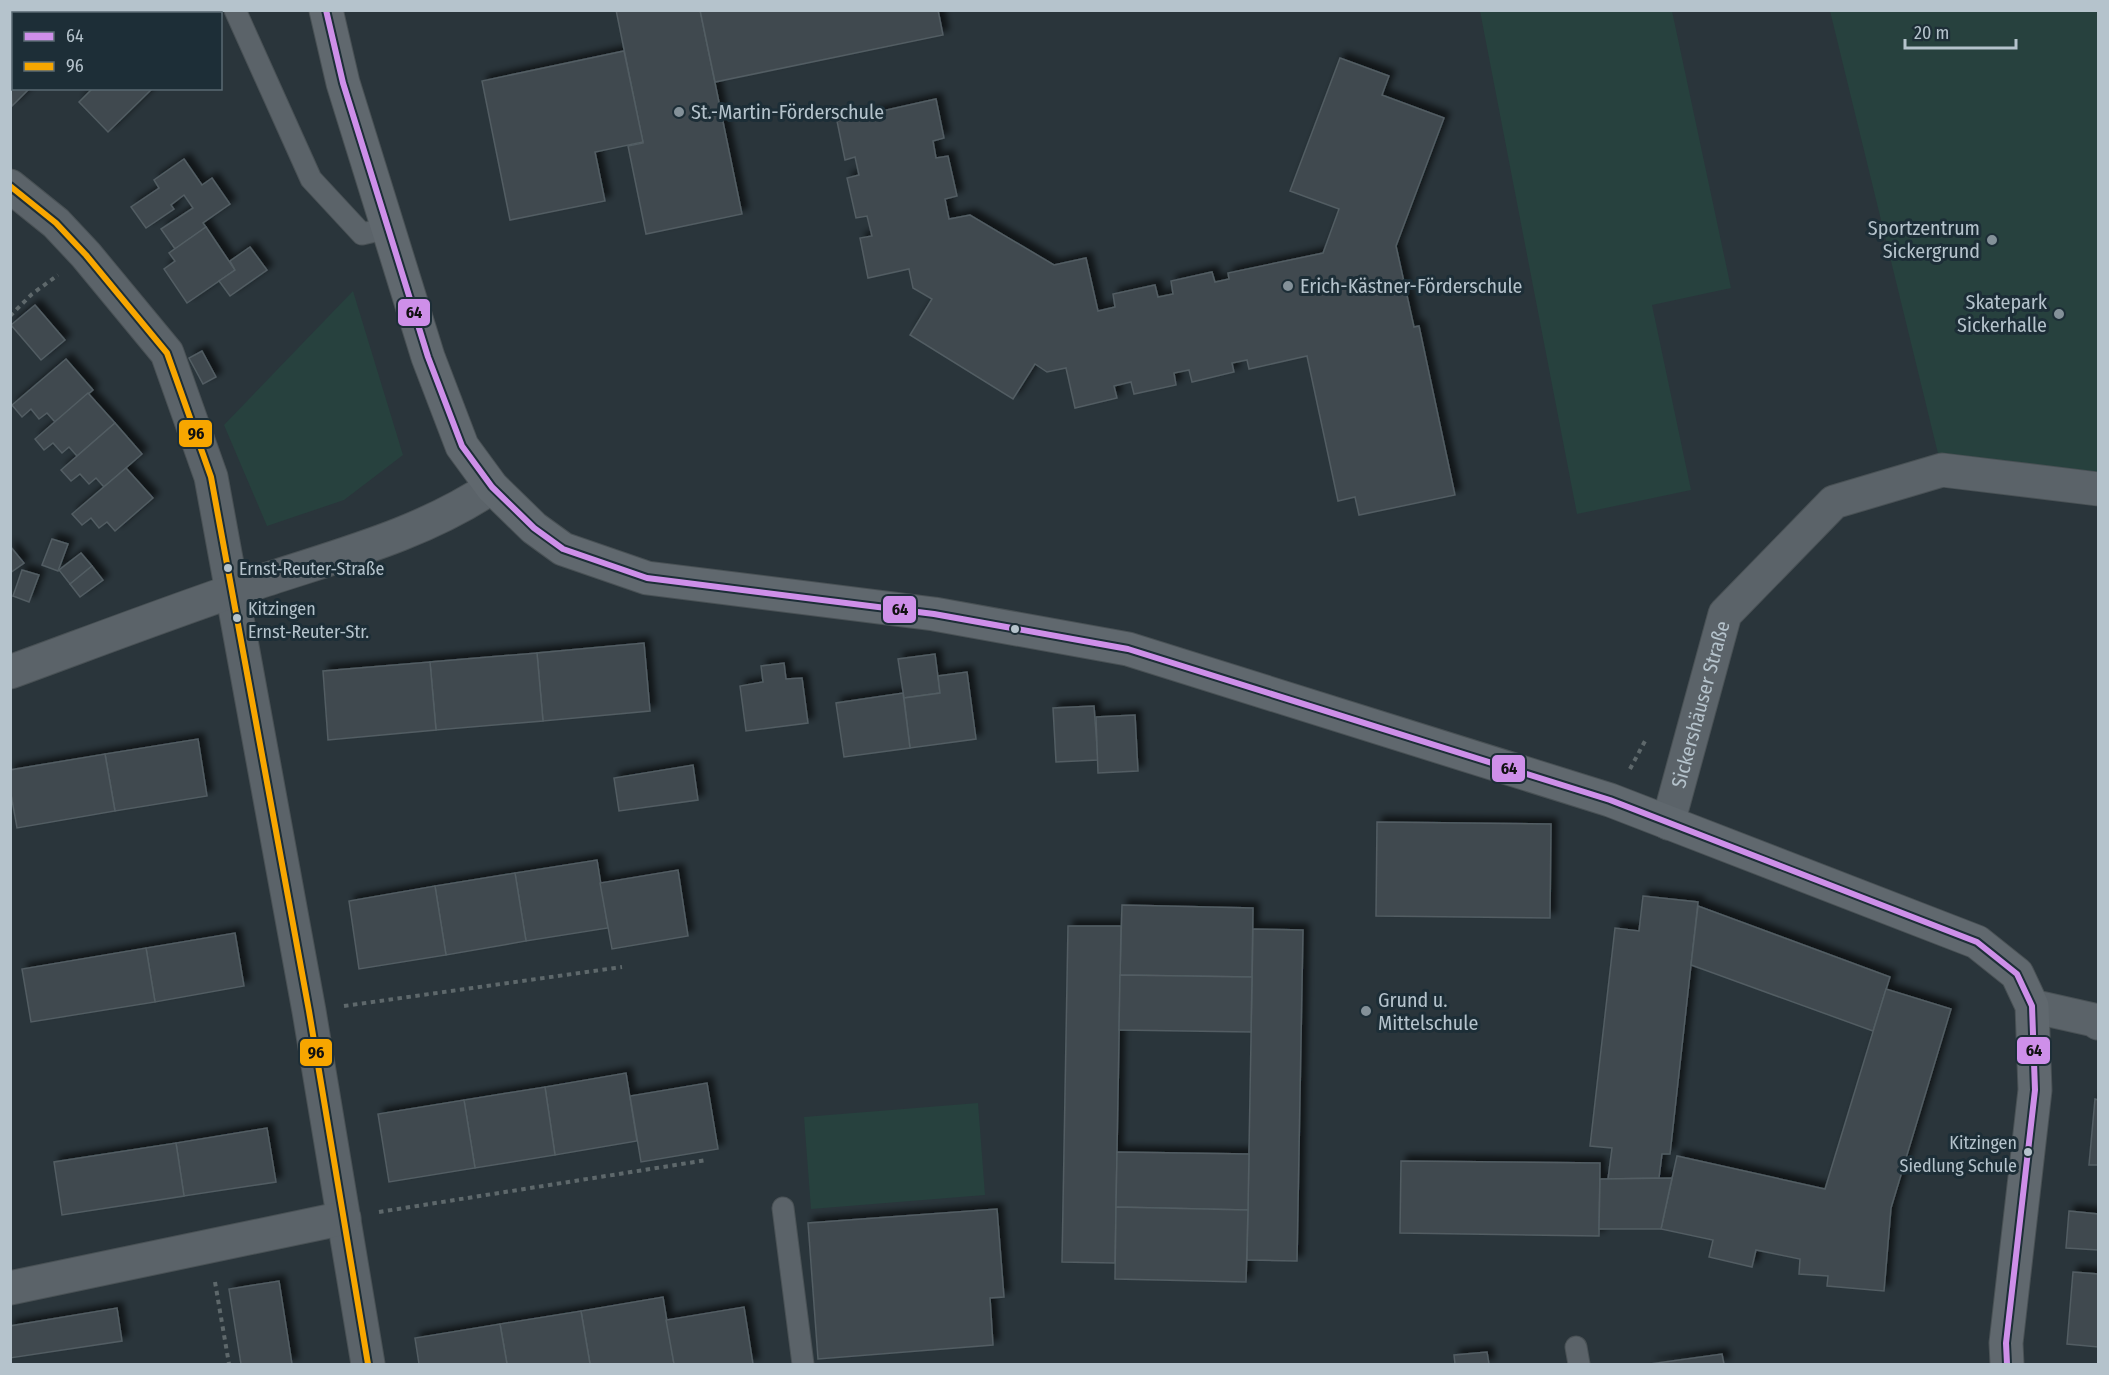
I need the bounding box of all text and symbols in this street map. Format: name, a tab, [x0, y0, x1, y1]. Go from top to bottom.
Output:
legend	[12, 12, 222, 90]
scale bar	[1905, 12, 2016, 50]
text: 20 m	[1914, 22, 1949, 44]
text: 64	[66, 25, 84, 47]
text: 96	[66, 55, 84, 77]
place label: St.-Martin-Förderschule	[691, 100, 884, 124]
marker: St.-Martin-Förderschule	[672, 105, 686, 119]
place label: Sportzentrum Sickergrund	[1868, 216, 1980, 263]
marker: Sportzentrum Sickergrund	[1985, 233, 1999, 247]
place label: Erich-Kästner-Förderschule	[1300, 274, 1522, 298]
marker: Erich-Kästner-Förderschule	[1281, 279, 1295, 293]
place label: Skatepark Sickerhalle	[1957, 290, 2048, 337]
line badge: 64	[397, 298, 431, 327]
text: 64	[406, 303, 422, 322]
marker: Skatepark Sickerhalle	[2052, 307, 2066, 321]
line badge: 96	[178, 419, 213, 448]
text: 96	[188, 424, 204, 443]
place label: Ernst-Reuter-Straße	[239, 558, 384, 580]
marker: Ernst-Reuter-Straße	[222, 562, 234, 574]
line badge: 64	[882, 595, 917, 624]
place label: Kitzingen Ernst-Reuter-Str.	[248, 598, 369, 643]
text: 64	[892, 600, 908, 619]
marker: Kitzingen Ernst-Reuter-Str.	[231, 612, 243, 624]
street label: Sickershäuser Straße	[1666, 618, 1735, 790]
unlabelled marker	[1009, 623, 1021, 635]
line badge: 64	[1491, 754, 1526, 783]
text: 64	[1501, 759, 1517, 778]
place label: Grund u. Mittelschule	[1378, 988, 1478, 1035]
marker: Grund u. Mittelschule	[1359, 1004, 1373, 1018]
line badge: 64	[2016, 1036, 2051, 1065]
line badge: 96	[299, 1038, 333, 1067]
text: 64	[2026, 1041, 2042, 1060]
text: 96	[308, 1043, 324, 1062]
place label: Kitzingen Siedlung Schule	[1900, 1132, 2017, 1177]
marker: Kitzingen Siedlung Schule	[2022, 1146, 2034, 1158]

